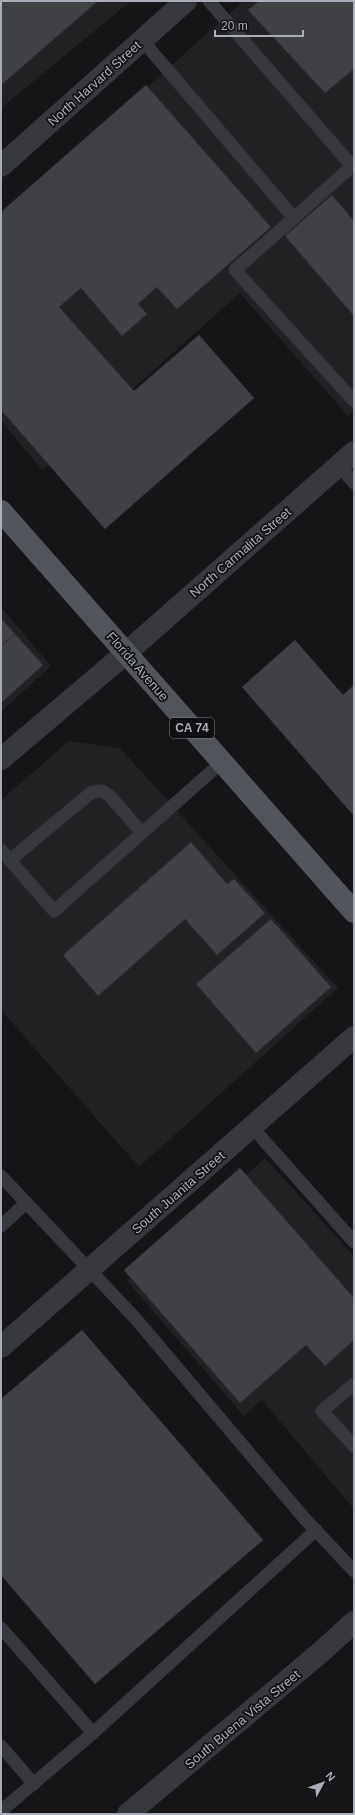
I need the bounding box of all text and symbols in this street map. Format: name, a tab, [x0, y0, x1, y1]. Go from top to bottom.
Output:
scale bar	[215, 12, 303, 38]
text: 20 m	[221, 19, 248, 33]
street label: North Harvard Street	[45, 37, 144, 129]
street label: North Carmalita Street	[187, 504, 294, 600]
street label: Florida Avenue	[104, 629, 172, 704]
road number: CA 74	[170, 718, 214, 738]
street label: South Juanita Street	[129, 1148, 228, 1237]
street label: South Buena Vista Street	[182, 1667, 303, 1772]
north arrow	[303, 1763, 343, 1803]
text: N	[323, 1770, 338, 1783]

